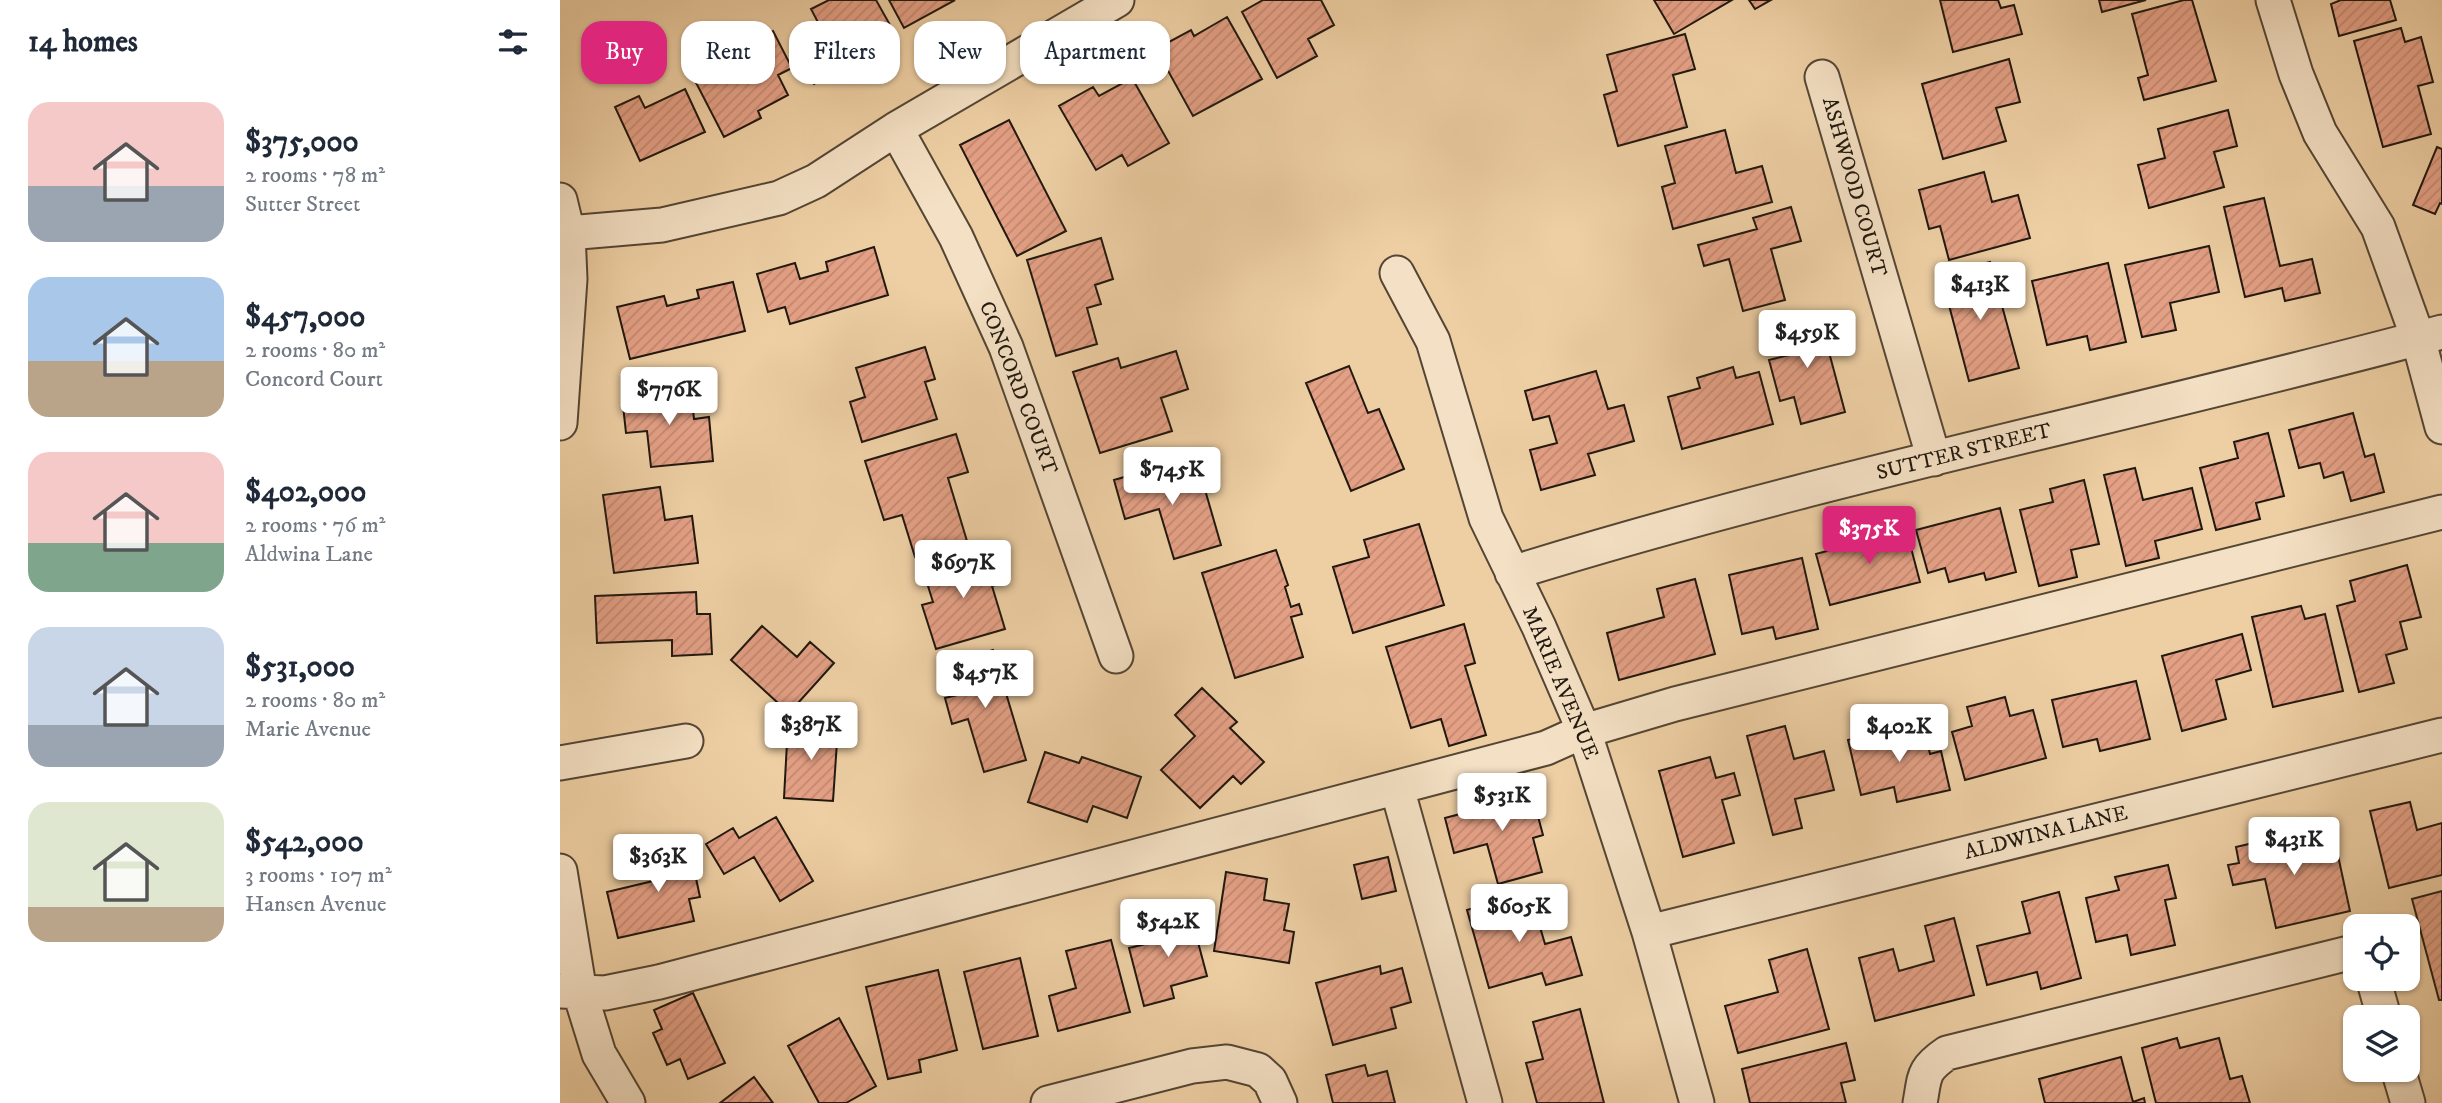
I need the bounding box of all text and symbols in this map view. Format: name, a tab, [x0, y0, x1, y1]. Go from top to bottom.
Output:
chip: Buy	[581, 21, 667, 84]
chip: Rent	[681, 21, 775, 84]
chip: Filters	[789, 21, 900, 84]
chip: New	[914, 21, 1006, 84]
chip: Apartment	[1020, 21, 1170, 84]
icon: filters	[494, 23, 532, 61]
text: 14 homes	[28, 24, 138, 61]
street label: ASHWOOD COURT	[1816, 94, 1892, 280]
text: $375,000	[245, 124, 359, 161]
icon: home	[84, 130, 168, 214]
text: 2 rooms · 78 m²	[245, 161, 385, 190]
text: Sutter Street	[245, 190, 360, 219]
pin: $413K	[1931, 262, 2029, 322]
text: $413K	[1951, 270, 2009, 299]
street label: CONCORD COURT	[973, 298, 1063, 478]
text: $457,000	[245, 299, 365, 336]
icon: home	[84, 305, 168, 389]
pin: $459K	[1758, 310, 1856, 370]
text: $459K	[1775, 318, 1839, 347]
text: 2 rooms · 80 m²	[245, 336, 385, 365]
text: Concord Court	[245, 365, 383, 394]
pin: $776K	[620, 368, 718, 427]
text: $776K	[637, 375, 701, 404]
street label: SUTTER STREET	[1874, 418, 2054, 486]
pin: $745K	[1123, 448, 1221, 507]
text: $745K	[1140, 455, 1204, 484]
text: $402,000	[245, 474, 366, 511]
icon: home	[84, 480, 168, 564]
pin: $375K	[1820, 506, 1918, 566]
text: 2 rooms · 76 m²	[245, 511, 385, 540]
text: $375K	[1839, 514, 1899, 543]
text: Aldwina Lane	[245, 540, 373, 569]
pin: $697K	[914, 540, 1012, 600]
text: $697K	[931, 548, 995, 577]
street label: MARIE AVENUE	[1516, 603, 1604, 764]
text: $531,000	[245, 649, 355, 686]
pin: $457K	[936, 650, 1034, 710]
icon: home	[84, 655, 168, 739]
text: $457K	[952, 658, 1018, 687]
text: 2 rooms · 80 m²	[245, 686, 385, 715]
pin: $387K	[762, 702, 860, 762]
pin: $402K	[1850, 704, 1948, 764]
text: $387K	[781, 710, 841, 739]
text: $402K	[1866, 712, 1932, 741]
text: Marie Avenue	[245, 715, 371, 744]
pin: $531K	[1453, 774, 1551, 833]
text: $531K	[1473, 781, 1531, 810]
street label: ALDWINA LANE	[1962, 800, 2130, 866]
pin: $431K	[2245, 818, 2343, 877]
text: $542,000	[245, 824, 364, 861]
text: $431K	[2265, 825, 2323, 854]
icon: home	[84, 830, 168, 914]
pin: $363K	[609, 834, 707, 894]
text: $363K	[629, 842, 687, 871]
text: 3 rooms · 107 m²	[245, 861, 392, 890]
pin: $605K	[1470, 884, 1568, 944]
text: Hansen Avenue	[245, 890, 387, 919]
text: $605K	[1487, 892, 1551, 921]
pin: $542K	[1119, 900, 1217, 959]
text: $542K	[1136, 907, 1200, 936]
map controls	[2343, 914, 2420, 1082]
button: locate	[2343, 914, 2420, 991]
button: layers	[2343, 1005, 2420, 1082]

